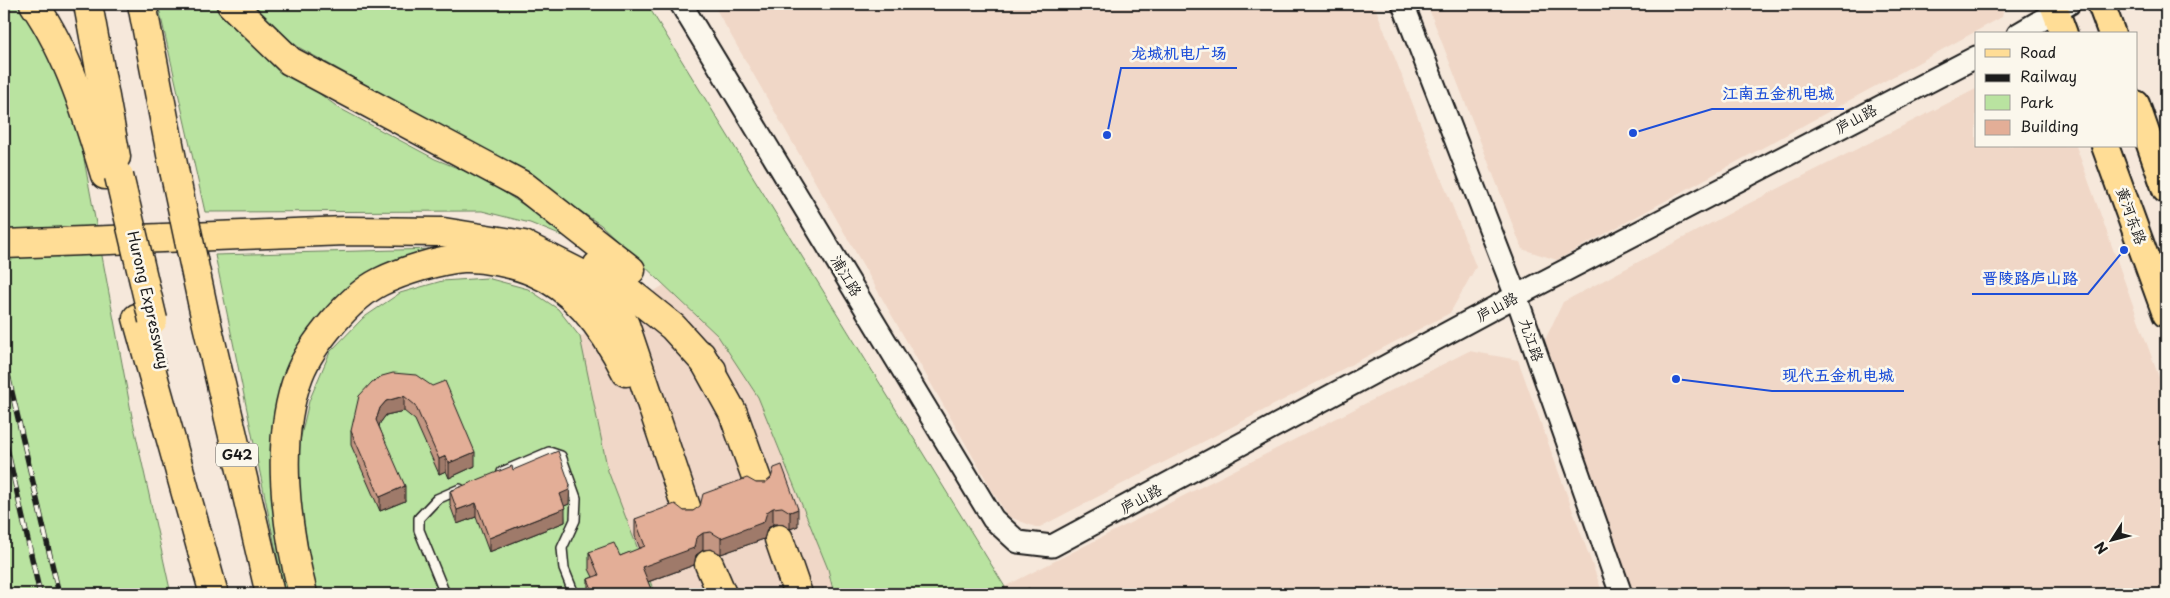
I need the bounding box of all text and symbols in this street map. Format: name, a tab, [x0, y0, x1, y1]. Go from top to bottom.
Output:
legend	[1975, 32, 2138, 148]
callout: 龙城机电广场	[1121, 37, 1237, 68]
text: 龙城机电广场	[1131, 40, 1227, 64]
text: Road	[2020, 40, 2056, 63]
text: Railway	[2020, 64, 2077, 87]
callout: 江南五金机电城	[1712, 78, 1844, 109]
text: 江南五金机电城	[1722, 80, 1834, 104]
text: Park	[2020, 90, 2054, 113]
street label: 庐山路	[1830, 97, 1881, 138]
text: Building	[2020, 114, 2079, 137]
street label: 黄河东路	[2111, 183, 2153, 248]
street label: Hurong Expressway	[122, 228, 177, 371]
street label: 浦江路	[826, 250, 869, 300]
callout: 晋陵路庐山路	[1972, 263, 2088, 294]
text: 晋陵路庐山路	[1982, 265, 2078, 289]
street label: 庐山路	[1471, 285, 1522, 326]
street label: 九江路	[1514, 314, 1551, 365]
callout: 现代五金机电城	[1772, 360, 1904, 391]
text: 现代五金机电城	[1782, 362, 1894, 386]
road number: G42	[216, 444, 258, 466]
street label: 庐山路	[1115, 477, 1166, 518]
north arrow	[2088, 516, 2138, 566]
text: N	[2089, 537, 2113, 559]

